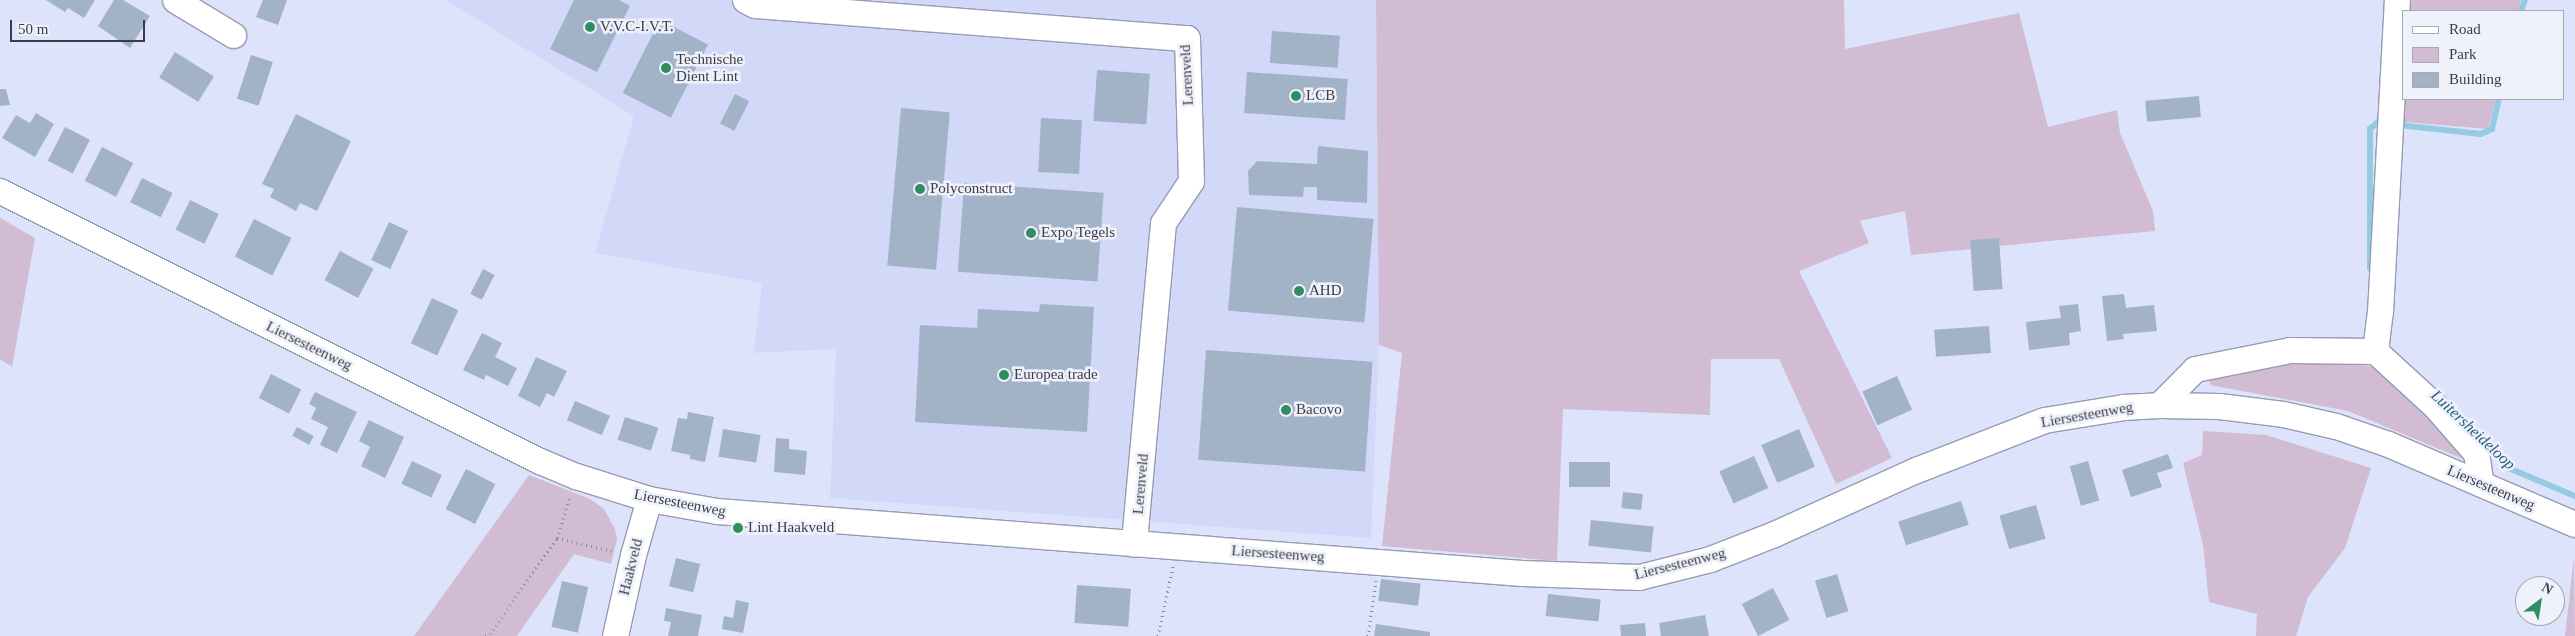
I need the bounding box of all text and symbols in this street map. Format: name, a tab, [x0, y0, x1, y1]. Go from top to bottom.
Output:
scale bar	[12, 10, 148, 42]
legend	[2402, 10, 2565, 100]
place label: V.V.C-I.V.T.	[600, 18, 673, 36]
text: 50 m	[18, 21, 48, 37]
marker: V.V.C-I.V.T.	[584, 21, 596, 33]
text: Road	[2449, 21, 2481, 37]
street label: Lerenveld	[1176, 44, 1198, 106]
text: Park	[2449, 46, 2477, 62]
place label: Technische Dient Lint	[676, 50, 743, 85]
marker: Technische Dient Lint	[660, 62, 672, 74]
text: Building	[2449, 71, 2502, 87]
place label: LCB	[1306, 87, 1335, 105]
marker: LCB	[1290, 90, 1302, 102]
place label: Polyconstruct	[930, 180, 1012, 198]
marker: Polyconstruct	[914, 183, 926, 195]
place label: Expo Tegels	[1041, 224, 1115, 242]
marker: Expo Tegels	[1025, 227, 1037, 239]
place label: AHD	[1309, 282, 1341, 300]
marker: AHD	[1293, 285, 1305, 297]
street label: Liersesteenweg	[263, 317, 355, 375]
place label: Europea trade	[1014, 366, 1098, 384]
marker: Europea trade	[998, 369, 1010, 381]
water label: Luitersheideloop	[2427, 386, 2519, 474]
street label: Liersesteenweg	[2040, 398, 2134, 432]
place label: Bacovo	[1296, 401, 1342, 419]
marker: Bacovo	[1280, 404, 1292, 416]
street label: Lerenveld	[1129, 453, 1153, 515]
street label: Liersesteenweg	[2445, 461, 2537, 515]
street label: Liersesteenweg	[632, 485, 728, 521]
place label: Lint Haakveld	[748, 519, 834, 537]
marker: Lint Haakveld	[732, 522, 744, 534]
street label: Haakveld	[615, 537, 647, 597]
street label: Liersesteenweg	[1231, 542, 1325, 566]
street label: Liersesteenweg	[1633, 544, 1727, 584]
north arrow	[2515, 576, 2565, 626]
text: N	[2539, 580, 2556, 598]

